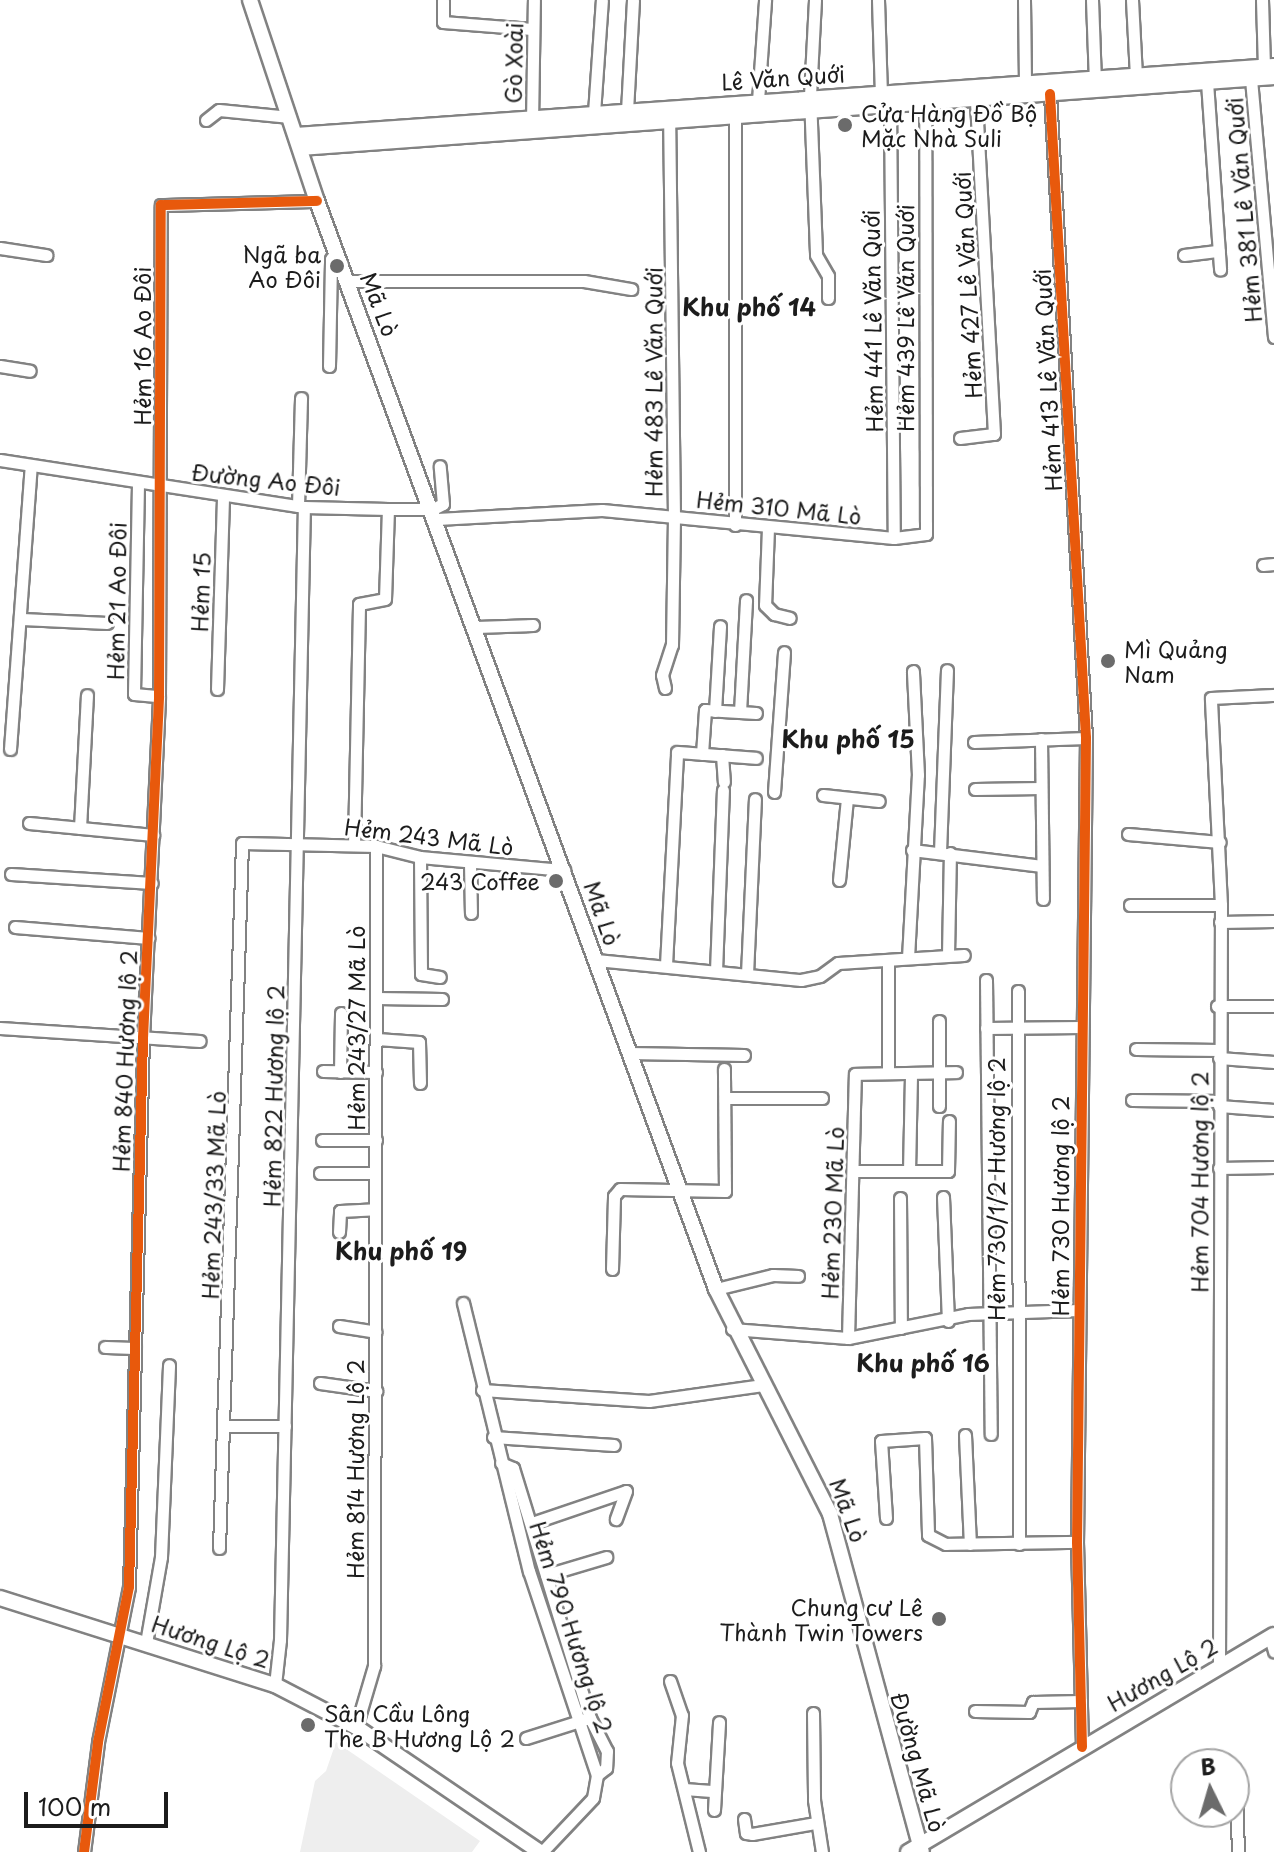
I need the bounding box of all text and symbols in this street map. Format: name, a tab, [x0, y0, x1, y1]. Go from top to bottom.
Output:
street label: Gò Xoài	[499, 21, 527, 105]
street label: Lê Văn Quới	[719, 59, 847, 95]
street label: Hẻm 381 Lê Văn Quới	[1220, 96, 1266, 324]
place label: Cửa Hàng Đồ Bộ Mặc Nhà Suli	[861, 99, 1040, 150]
marker: Cửa Hàng Đồ Bộ Mặc Nhà Suli	[836, 116, 854, 134]
street label: Hẻm 427 Lê Văn Quới	[948, 169, 986, 401]
street label: Hẻm 439 Lê Văn Quới	[892, 202, 918, 434]
street label: Hẻm 441 Lê Văn Quới	[857, 207, 887, 435]
place label: Ngã ba Ao Đôi	[244, 240, 321, 292]
marker: Ngã ba Ao Đôi	[328, 257, 346, 275]
street label: Hẻm 483 Lê Văn Quới	[640, 265, 666, 499]
street label: Hẻm 413 Lê Văn Quới	[1028, 265, 1066, 495]
street label: Hẻm 16 Ao Đôi	[129, 266, 155, 426]
street label: Mã Lò	[356, 268, 404, 340]
district label: Khu phố 14	[682, 293, 816, 321]
street label: Đường Ao Đôi	[190, 458, 342, 500]
street label: Hẻm 310 Mã Lò	[694, 485, 864, 529]
street label: Hẻm 21 Ao Đôi	[101, 520, 131, 682]
street label: Hẻm 15	[185, 552, 215, 632]
place label: Mì Quảng Nam	[1124, 635, 1228, 686]
marker: Mì Quảng Nam	[1099, 652, 1117, 670]
district label: Khu phố 15	[781, 725, 915, 753]
street label: Hẻm 243 Mã Lò	[342, 812, 516, 860]
place label: 243 Coffee	[419, 868, 540, 894]
marker: 243 Coffee	[547, 872, 565, 890]
street label: Mã Lò	[580, 877, 626, 949]
street label: Hẻm 243/27 Mã Lò	[343, 924, 369, 1132]
street label: Hẻm 840 Hương lộ 2	[107, 948, 141, 1174]
street label: Hẻm 822 Hương lộ 2	[258, 984, 288, 1208]
street label: Hẻm 730/1/2 Hương lộ 2	[983, 1056, 1009, 1322]
street label: Hẻm 704 Hương lộ 2	[1186, 1071, 1212, 1293]
street label: Hẻm 243/33 Mã Lò	[196, 1089, 230, 1301]
street label: Hẻm 730 Hương lộ 2	[1047, 1095, 1073, 1317]
street label: Hẻm 230 Mã Lò	[816, 1125, 848, 1301]
district label: Khu phố 19	[335, 1237, 467, 1265]
district label: Khu phố 16	[856, 1349, 990, 1377]
street label: Hẻm 814 Hương Lộ 2	[342, 1357, 368, 1581]
street label: Mã Lò	[825, 1474, 873, 1546]
street label: Hẻm 790 Hương lộ 2	[525, 1518, 619, 1736]
place label: Chung cư Lê Thành Twin Towers	[720, 1593, 923, 1644]
street label: Hương Lộ 2	[148, 1609, 274, 1673]
marker: Chung cư Lê Thành Twin Towers	[930, 1610, 948, 1628]
street label: Hương Lộ 2	[1102, 1632, 1222, 1716]
street label: Đường Mã Lò	[887, 1690, 951, 1834]
place label: Sân Cầu Lông The B Hương Lộ 2	[324, 1699, 516, 1750]
marker: Sân Cầu Lông The B Hương Lộ 2	[299, 1716, 317, 1734]
north arrow	[1170, 1748, 1250, 1828]
text: B	[1199, 1748, 1217, 1783]
scale bar	[28, 1776, 172, 1826]
text: 100 m	[38, 1788, 111, 1824]

